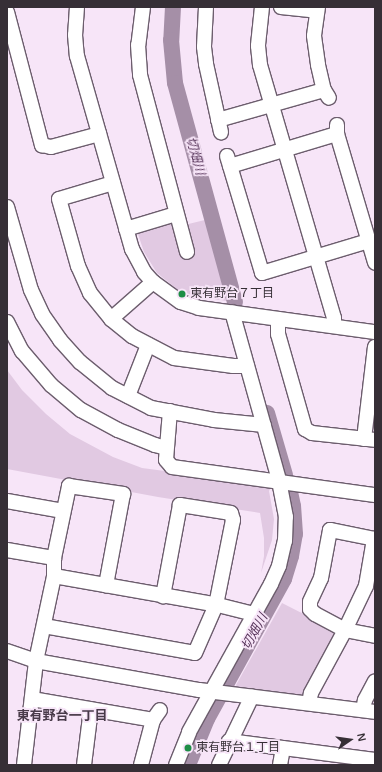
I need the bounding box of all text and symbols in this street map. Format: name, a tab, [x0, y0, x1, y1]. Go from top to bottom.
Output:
water label: 切畑川	[182, 135, 208, 177]
place label: 東有野台７丁目	[190, 287, 274, 301]
marker: 東有野台７丁目	[177, 289, 187, 299]
water label: 切畑川	[239, 611, 271, 653]
district label: 東有野台一丁目	[17, 708, 107, 724]
north arrow	[330, 720, 370, 760]
text: N	[355, 732, 368, 743]
place label: 東有野台１丁目	[196, 741, 280, 755]
marker: 東有野台１丁目	[183, 743, 193, 753]

